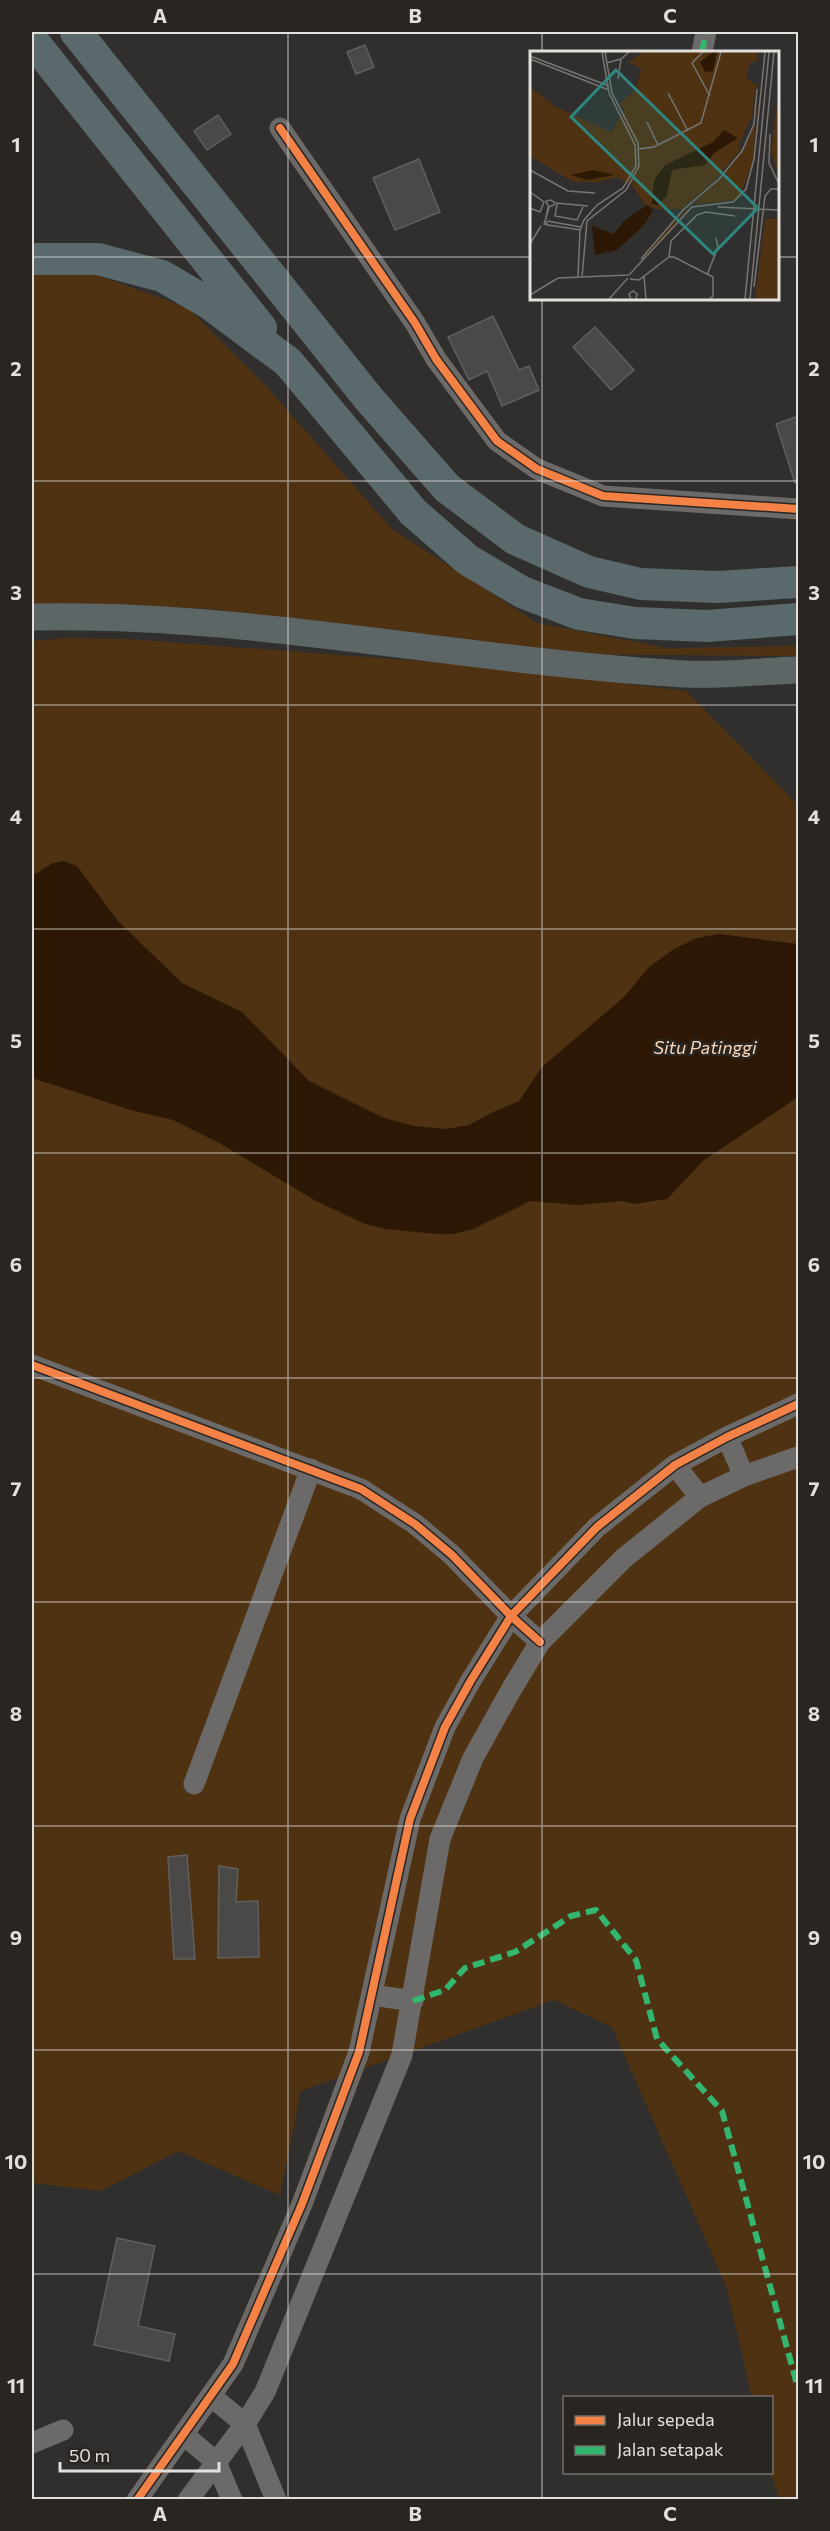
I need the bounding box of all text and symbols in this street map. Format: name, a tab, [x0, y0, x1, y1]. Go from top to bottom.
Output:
text: A	[153, 3, 167, 27]
text: B	[408, 3, 422, 27]
text: C	[663, 3, 677, 27]
inset map	[530, 51, 779, 300]
text: 1	[11, 132, 21, 156]
text: 1	[809, 132, 819, 156]
text: 2	[10, 356, 22, 380]
text: 2	[808, 356, 820, 380]
text: 3	[10, 580, 22, 604]
text: 3	[808, 580, 820, 604]
text: 4	[10, 804, 22, 828]
text: 4	[808, 804, 820, 828]
text: 5	[10, 1028, 22, 1052]
text: 5	[808, 1028, 820, 1052]
water label: Situ Patinggi	[653, 1036, 758, 1058]
text: 6	[10, 1252, 22, 1276]
text: 6	[808, 1252, 820, 1276]
text: 7	[11, 1476, 22, 1500]
text: 7	[809, 1476, 820, 1500]
text: 8	[10, 1701, 22, 1725]
text: 8	[808, 1701, 820, 1725]
text: 9	[10, 1925, 22, 1949]
text: 9	[808, 1925, 820, 1949]
text: 10	[5, 2149, 27, 2173]
text: 10	[803, 2149, 825, 2173]
text: 11	[7, 2373, 25, 2397]
text: 11	[805, 2373, 823, 2397]
legend	[563, 2396, 773, 2474]
text: Jalur sepeda	[617, 2408, 715, 2430]
scale bar	[60, 2435, 219, 2473]
text: Jalan setapak	[617, 2438, 724, 2460]
text: 50 m	[69, 2444, 110, 2466]
text: A	[153, 2501, 167, 2525]
text: B	[408, 2501, 422, 2525]
text: C	[663, 2501, 677, 2525]

